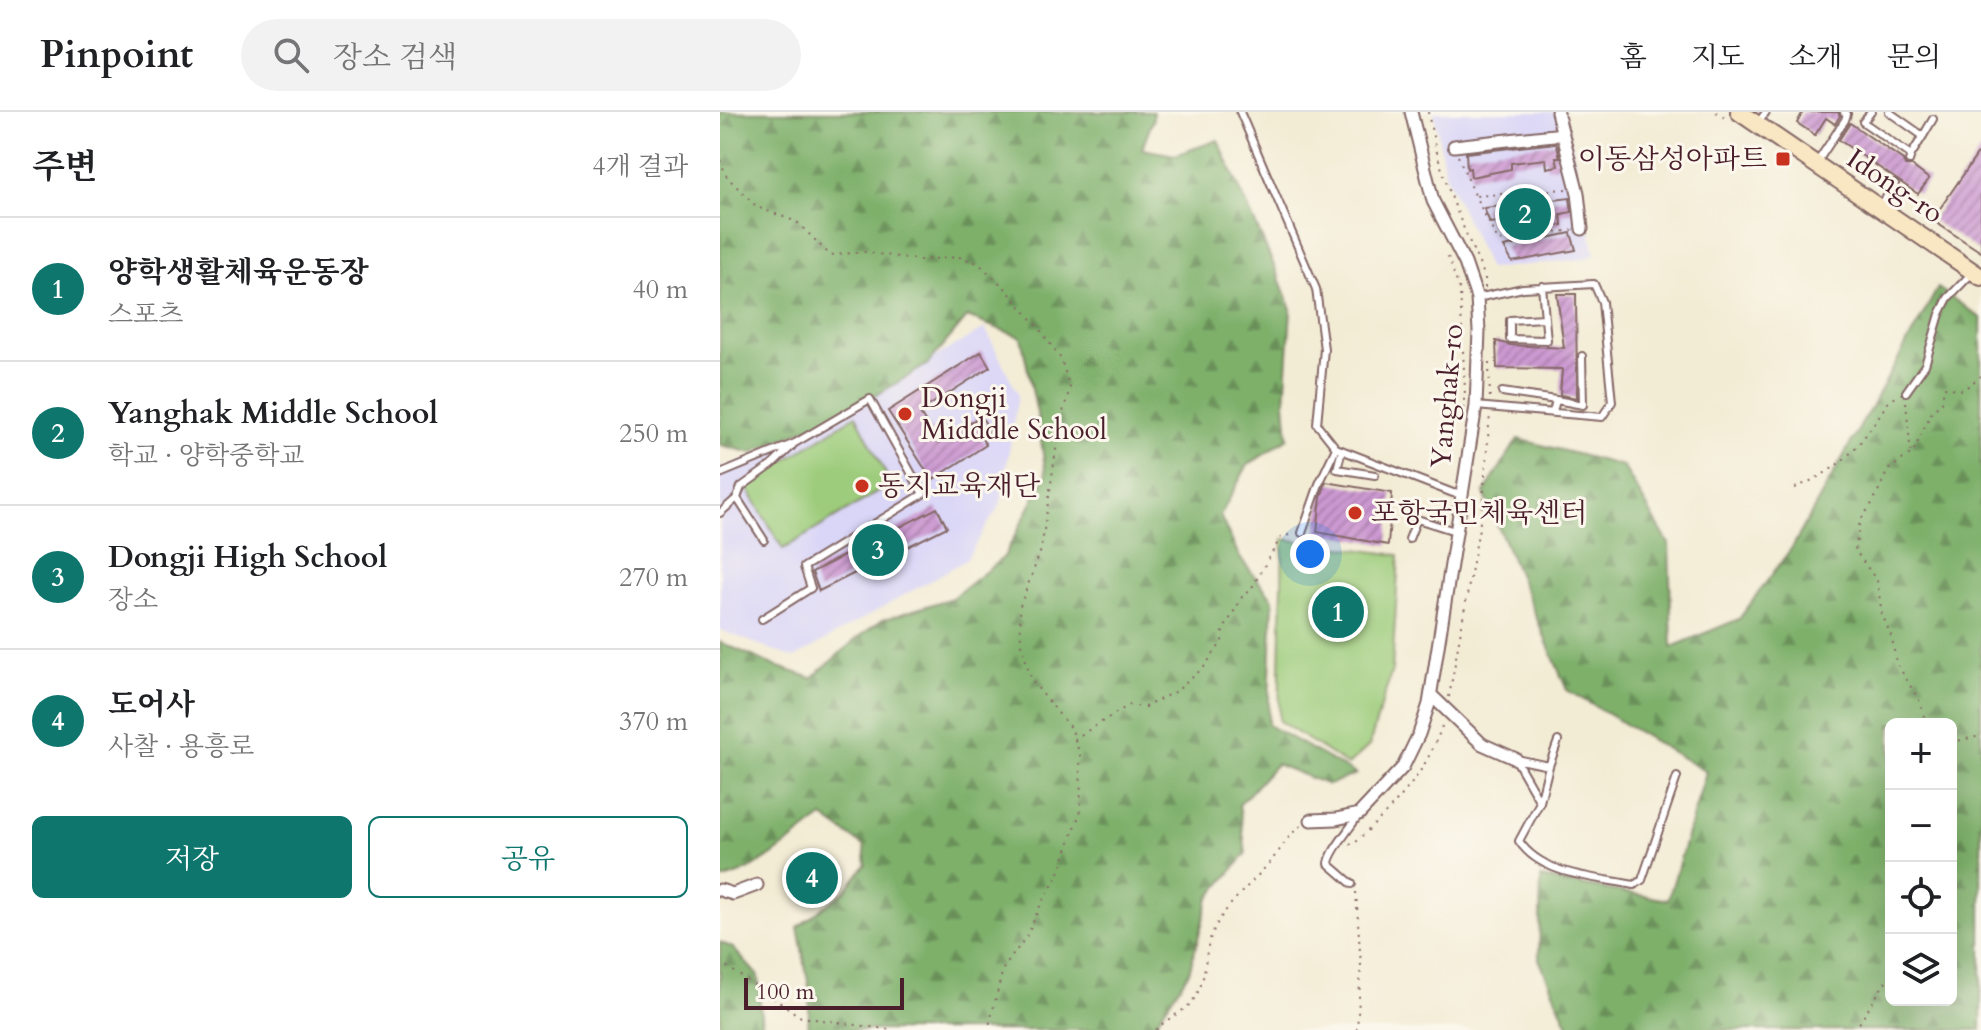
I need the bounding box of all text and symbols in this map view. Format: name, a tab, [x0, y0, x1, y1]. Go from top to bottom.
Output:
search box	[241, 19, 801, 91]
text: Pinpoint	[40, 29, 193, 81]
icon: search	[269, 33, 313, 77]
text: 장소 검색	[333, 37, 457, 78]
text: 홈	[1620, 38, 1647, 76]
text: 지도	[1691, 38, 1745, 76]
text: 소개	[1789, 38, 1843, 76]
text: 문의	[1887, 38, 1941, 76]
place label: 이동삼성아파트	[1578, 140, 1767, 178]
street label: Idong-ro	[1839, 140, 1951, 232]
text: 주변	[32, 144, 98, 190]
text: 4개 결과	[592, 149, 688, 184]
marker: 이동삼성아파트	[1774, 150, 1792, 168]
pin: 2	[1499, 184, 1551, 244]
text: 양학생활체육운동장	[108, 252, 369, 293]
text: 1	[51, 272, 65, 307]
text: 40 m	[632, 272, 688, 307]
text: 스포츠	[108, 297, 183, 332]
street label: Yanghak-ro	[1422, 322, 1472, 470]
place label: Dongji Midddle School	[921, 379, 1107, 449]
text: Yanghak Middle School	[108, 393, 438, 434]
marker: Dongji Midddle School	[896, 405, 914, 423]
text: 2	[51, 416, 65, 451]
text: 250 m	[619, 416, 688, 451]
text: 학교 · 양학중학교	[108, 438, 304, 473]
place label: 동지교육재단	[878, 467, 1040, 505]
marker: 동지교육재단	[853, 477, 871, 495]
place label: 포항국민체육센터	[1371, 494, 1587, 532]
marker: 포항국민체육센터	[1346, 504, 1364, 522]
pin: 3	[852, 520, 904, 580]
your location	[1290, 534, 1330, 574]
text: Dongji High School	[108, 537, 387, 578]
text: 3	[51, 560, 65, 595]
text: 270 m	[619, 560, 688, 595]
text: 장소	[108, 582, 158, 617]
pin: 1	[1312, 582, 1364, 642]
text: 도어사	[108, 684, 195, 725]
text: 4	[51, 704, 65, 739]
text: 370 m	[619, 704, 688, 739]
map controls	[1885, 718, 1957, 1006]
button: +	[1885, 718, 1957, 790]
text: 사찰 · 용흥로	[108, 729, 254, 764]
button: −	[1885, 790, 1957, 862]
button: 저장	[32, 816, 352, 898]
button: 공유	[368, 816, 688, 898]
pin: 4	[786, 848, 838, 908]
button: locate	[1885, 862, 1957, 934]
button: layers	[1885, 934, 1957, 1006]
scale bar	[744, 974, 904, 1010]
text: 100 m	[756, 977, 814, 1007]

